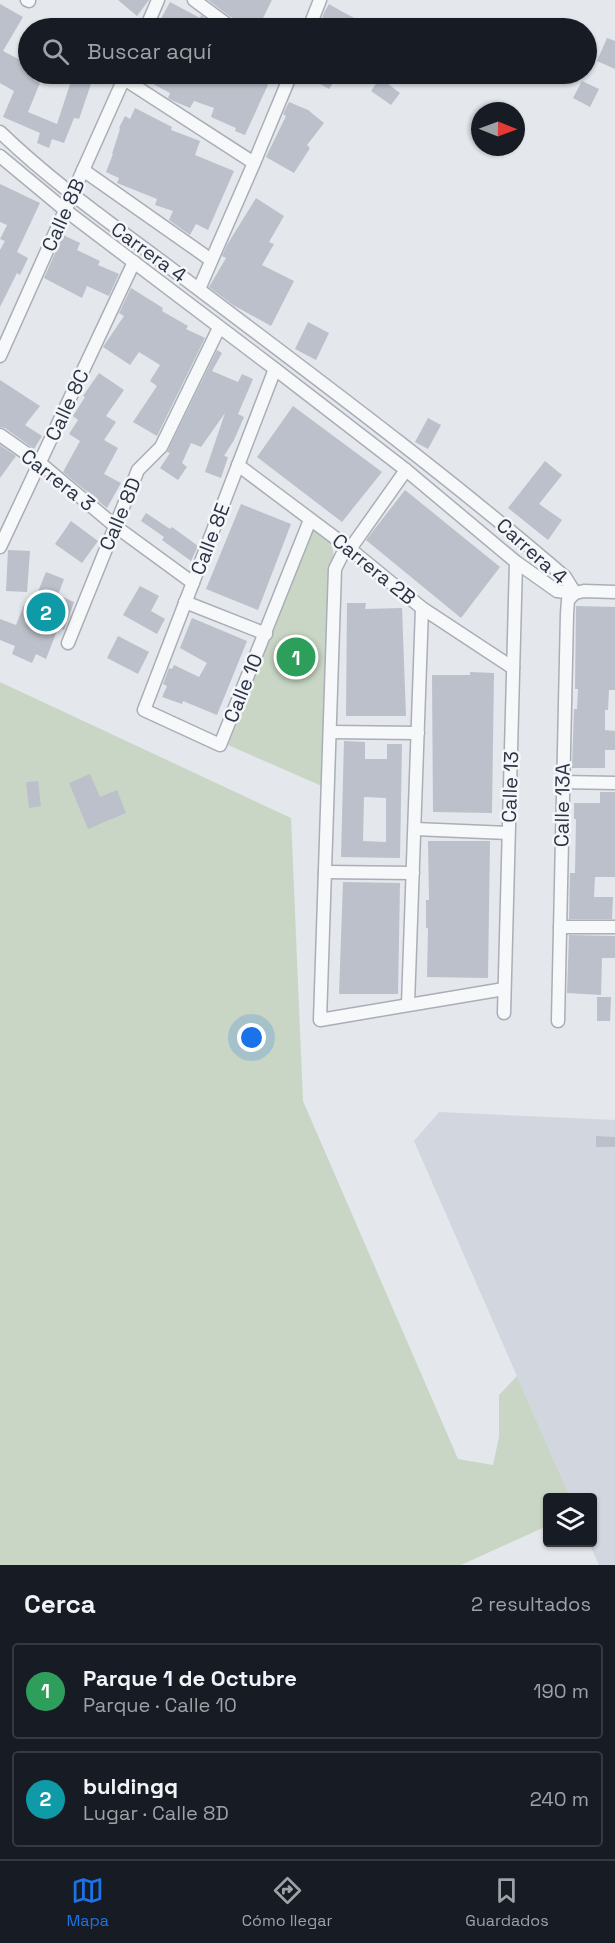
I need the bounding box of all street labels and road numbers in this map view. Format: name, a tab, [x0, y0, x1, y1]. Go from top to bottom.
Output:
street label: Calle 8B	[36, 175, 90, 255]
street label: Carrera 4	[106, 216, 192, 288]
street label: Calle 8C	[39, 365, 95, 445]
street label: Carrera 3	[16, 443, 100, 517]
street label: Calle 8D	[93, 474, 147, 554]
street label: Calle 8E	[184, 499, 236, 579]
street label: Carrera 4	[491, 512, 573, 590]
street label: Carrera 2B	[327, 527, 421, 611]
street label: Calle 10	[217, 650, 269, 726]
street label: Calle 13	[496, 751, 524, 823]
street label: Calle 13A	[548, 762, 576, 847]

